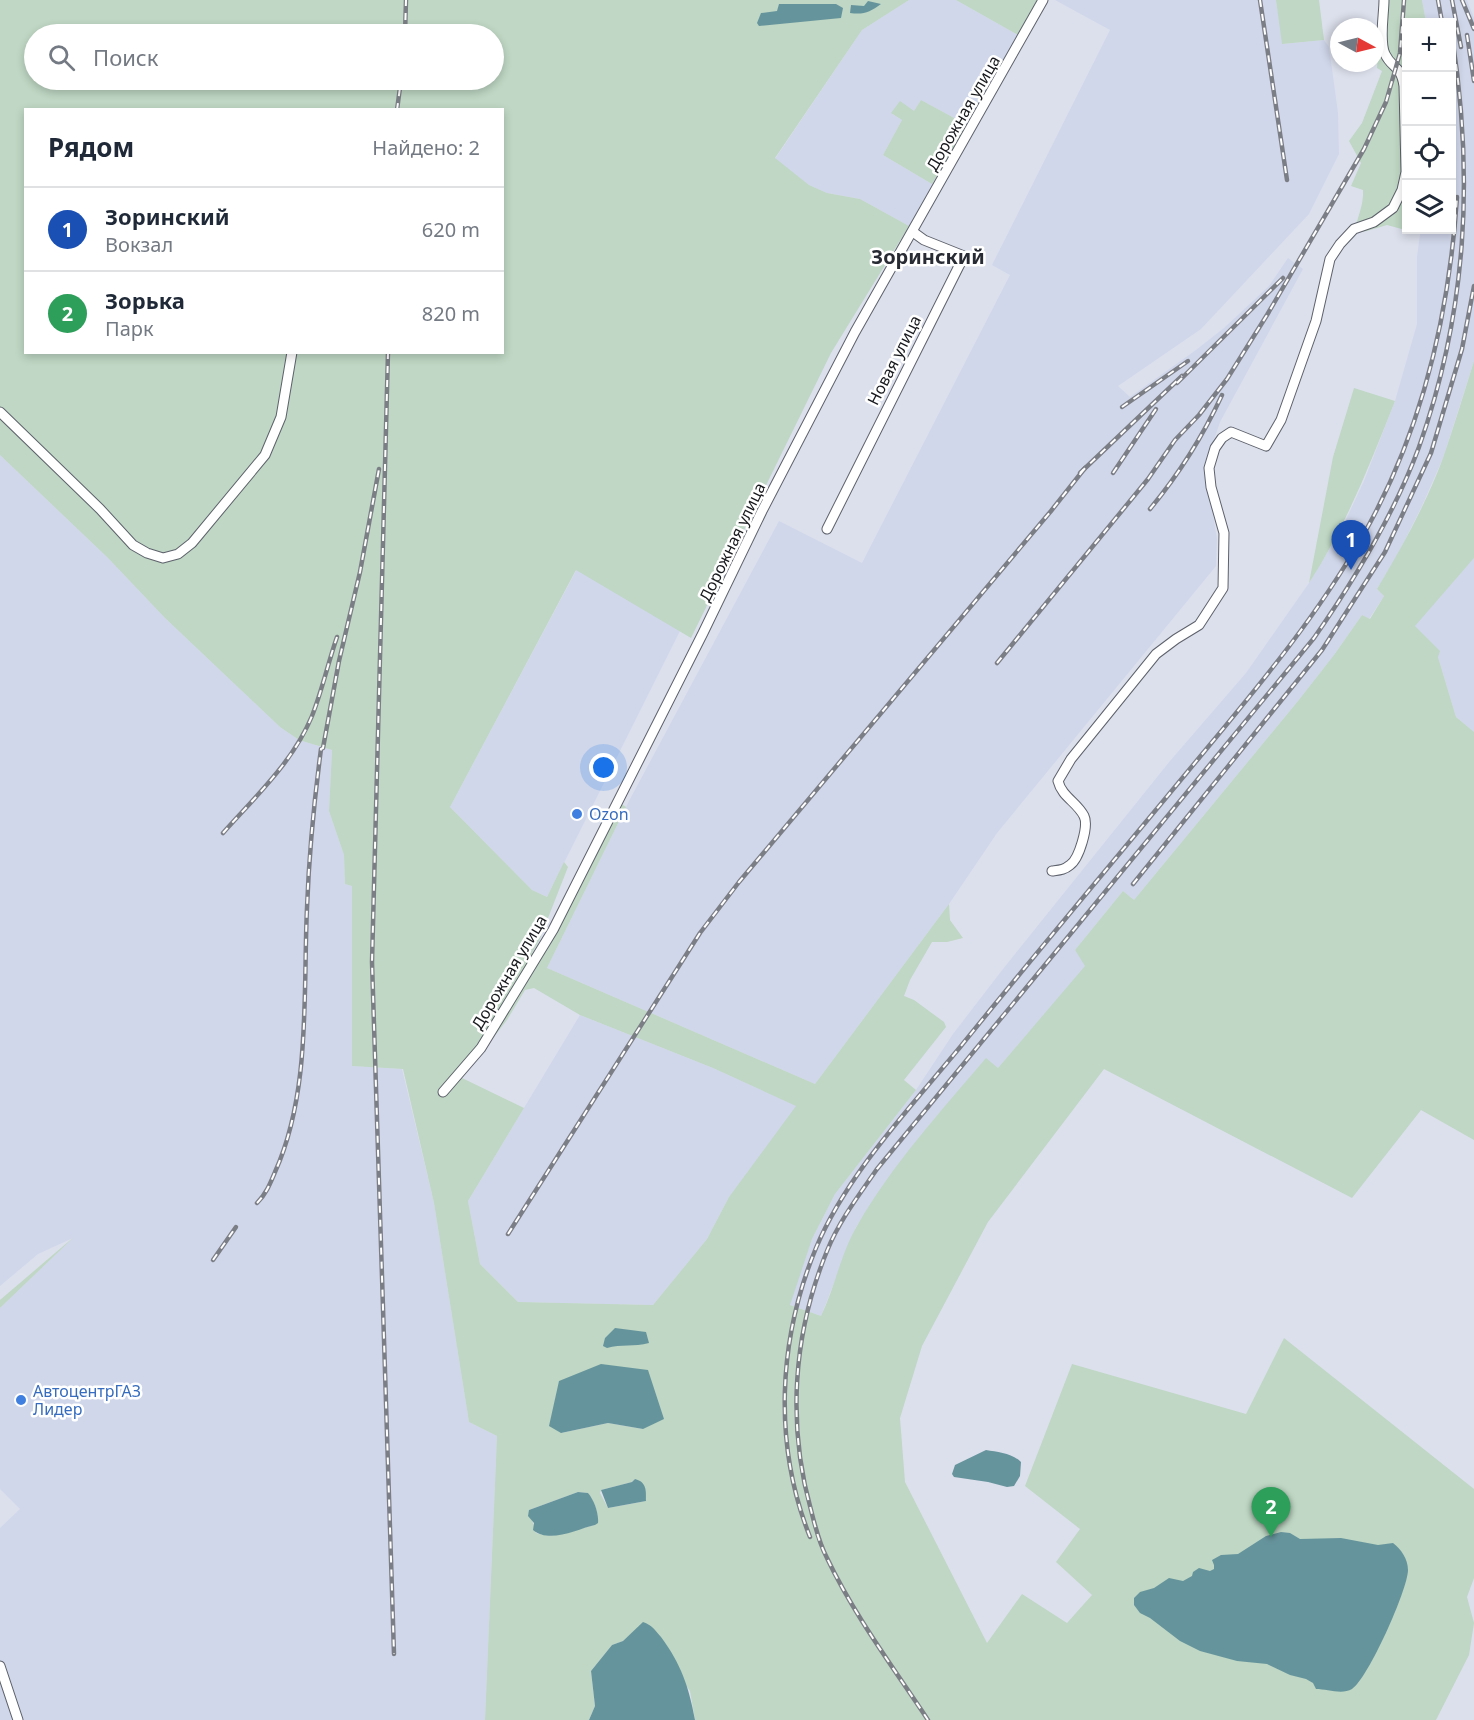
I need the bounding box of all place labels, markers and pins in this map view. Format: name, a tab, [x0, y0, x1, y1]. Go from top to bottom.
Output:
pin: 1	[1332, 520, 1370, 570]
place label: Ozon	[589, 803, 629, 825]
marker: Ozon	[570, 807, 584, 821]
place label: АвтоцентрГАЗ Лидер	[33, 1380, 141, 1420]
marker: АвтоцентрГАЗ Лидер	[14, 1393, 28, 1407]
pin: 2	[1252, 1488, 1290, 1537]

